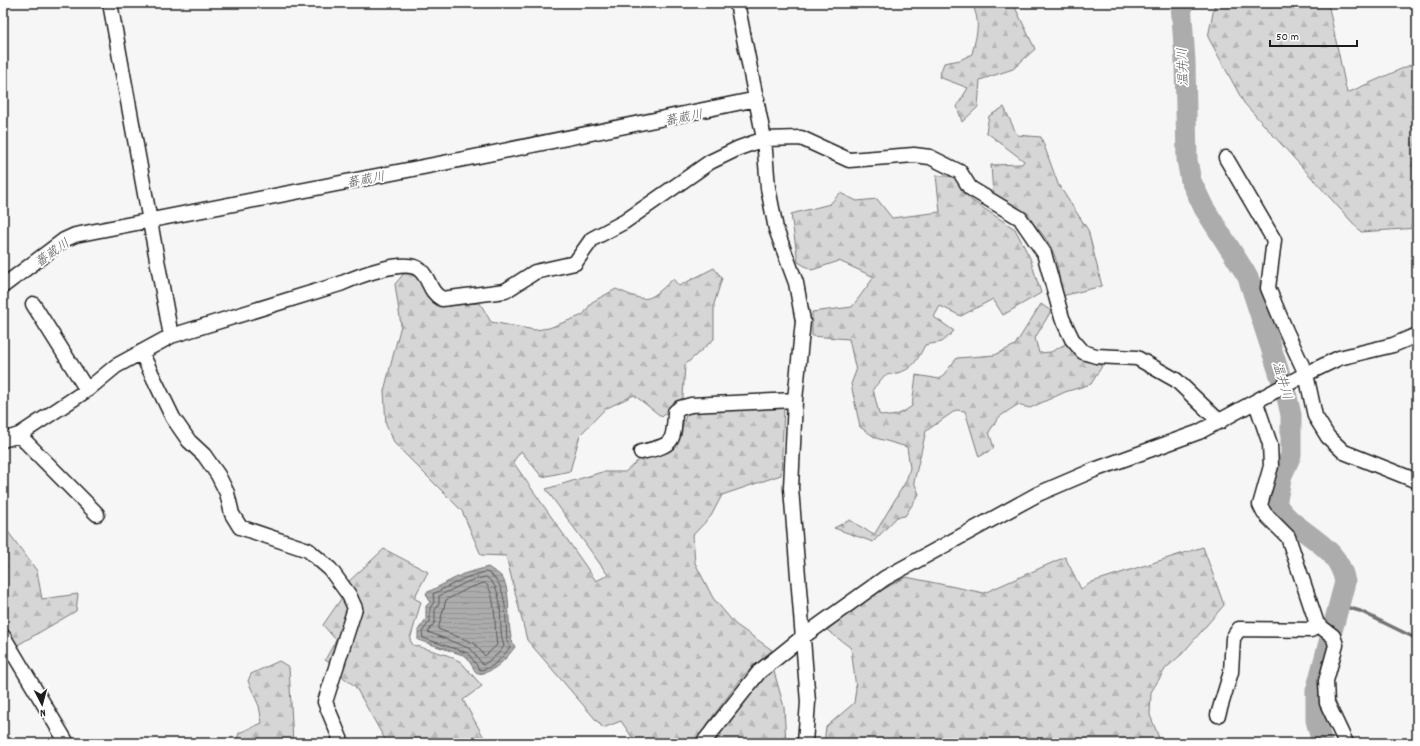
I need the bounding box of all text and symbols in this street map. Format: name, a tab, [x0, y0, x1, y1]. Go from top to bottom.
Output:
scale bar	[1270, 22, 1357, 48]
text: 50 m	[1276, 29, 1299, 46]
water label: 温井川	[1174, 47, 1194, 87]
water label: 蕃蔵川	[663, 106, 705, 132]
water label: 蕃蔵川	[345, 168, 387, 194]
water label: 蕃蔵川	[32, 235, 74, 273]
water label: 温井川	[1266, 360, 1296, 402]
north arrow	[22, 684, 62, 724]
text: N	[39, 704, 46, 720]

